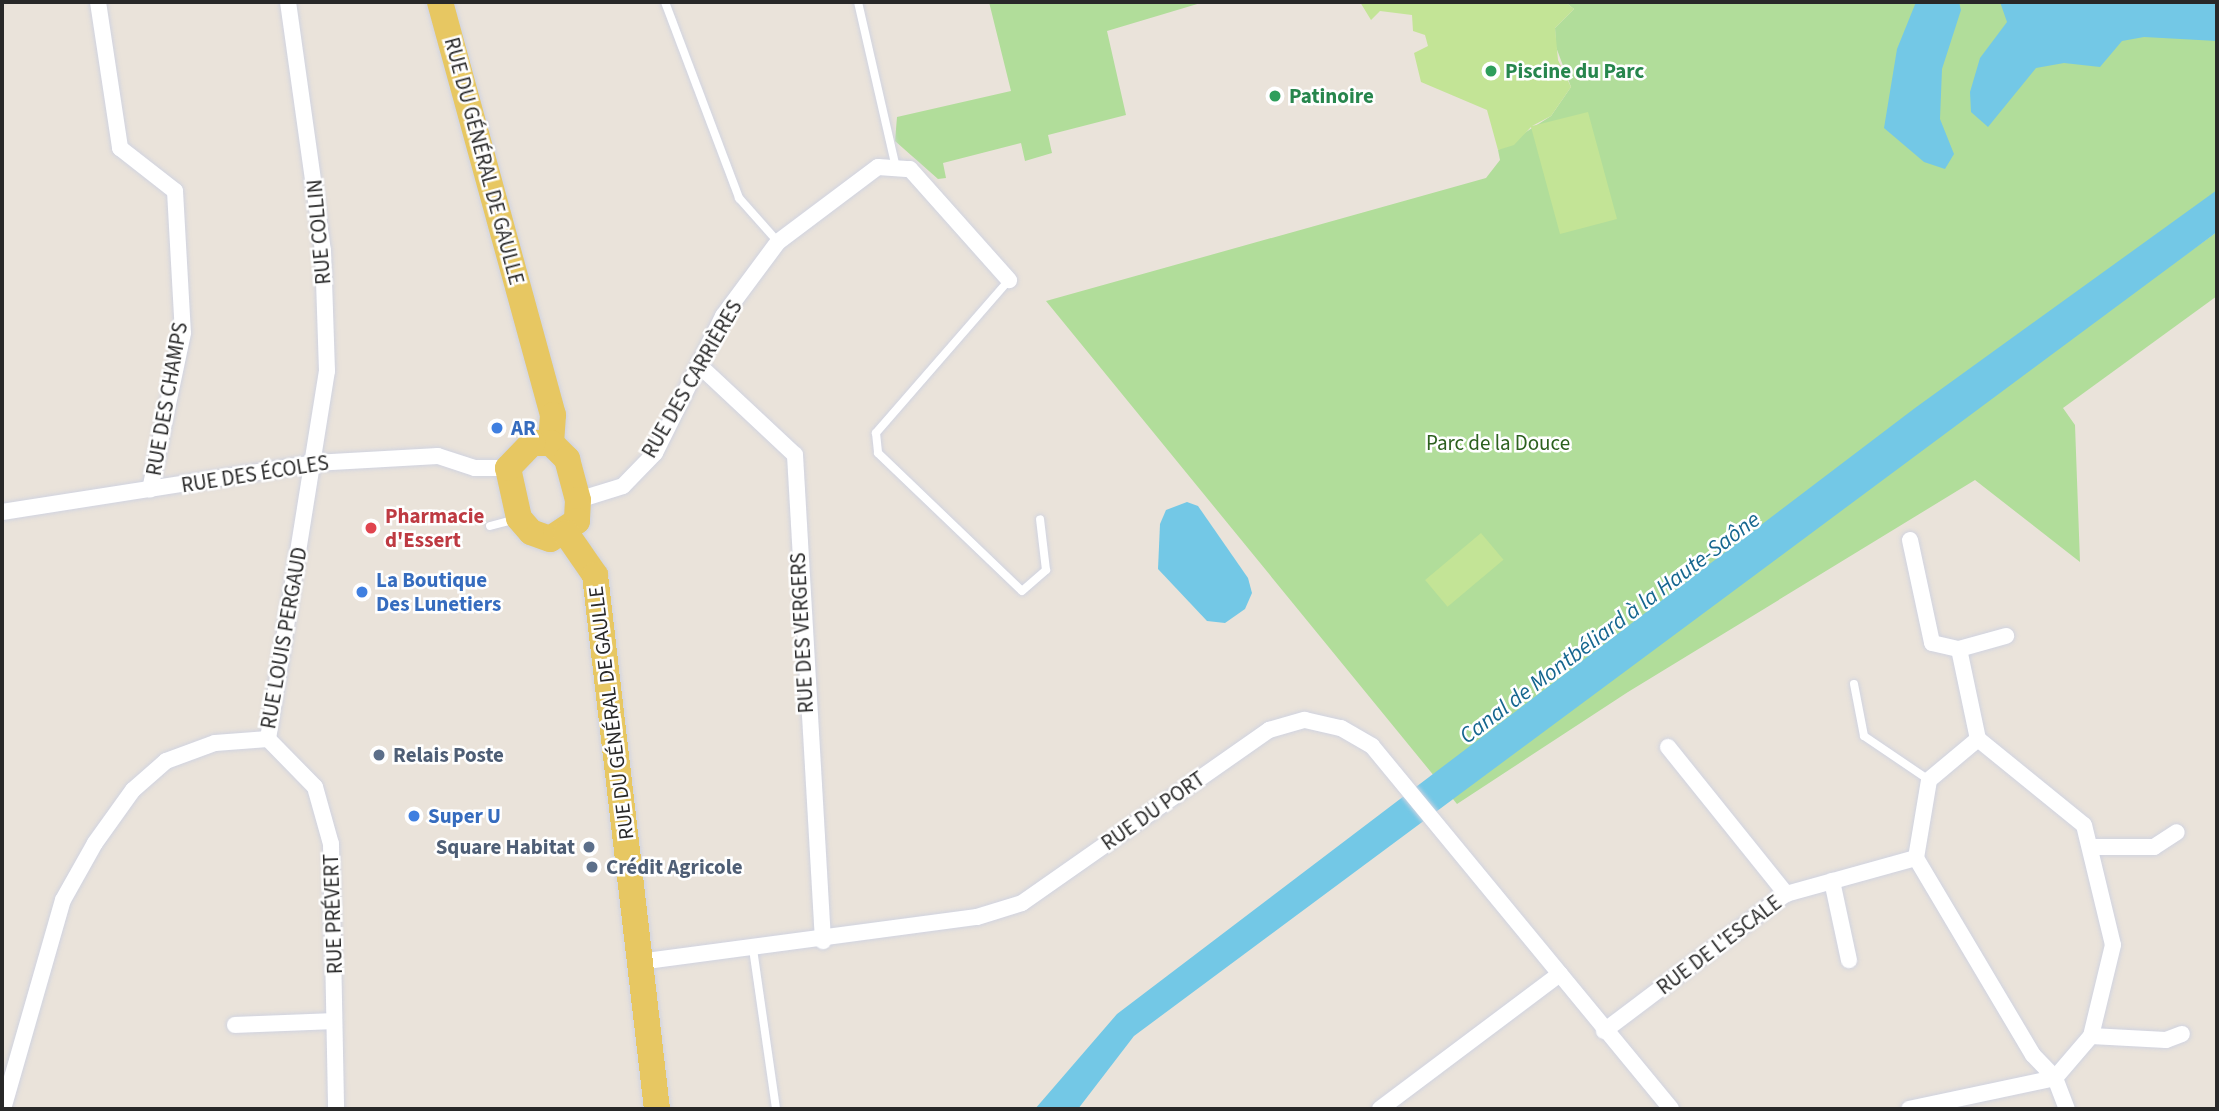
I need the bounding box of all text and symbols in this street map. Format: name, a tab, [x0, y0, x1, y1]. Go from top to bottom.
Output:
street label: RUE DU GÉNÉRAL DE GAULLE	[439, 35, 529, 287]
place label: Piscine du Parc	[1505, 58, 1644, 84]
marker: Piscine du Parc	[1483, 63, 1499, 79]
place label: Patinoire	[1289, 83, 1374, 109]
marker: Patinoire	[1267, 88, 1283, 104]
street label: RUE COLLIN	[302, 178, 336, 286]
street label: RUE DES CARRIÈRES	[637, 296, 747, 462]
street label: RUE DES CHAMPS	[141, 320, 193, 478]
place label: AR	[511, 415, 536, 441]
marker: AR	[489, 420, 505, 436]
park label: Parc de la Douce	[1426, 430, 1570, 456]
street label: RUE DES ÉCOLES	[179, 450, 331, 498]
place label: Pharmacie d'Essert	[385, 503, 484, 553]
water label: Canal de Montbéliard à la Haute-Saône	[1454, 506, 1766, 750]
marker: Pharmacie d'Essert	[363, 520, 379, 536]
street label: RUE LOUIS PERGAUD	[256, 545, 312, 731]
street label: RUE DES VERGERS	[785, 552, 819, 714]
place label: La Boutique Des Lunetiers	[376, 567, 501, 617]
marker: La Boutique Des Lunetiers	[354, 584, 370, 600]
street label: RUE DU GÉNÉRAL DE GAULLE	[583, 585, 639, 841]
place label: Relais Poste	[393, 742, 504, 768]
marker: Relais Poste	[371, 747, 387, 763]
street label: RUE DU PORT	[1097, 766, 1209, 856]
place label: Super U	[428, 803, 501, 829]
marker: Super U	[406, 808, 422, 824]
place label: Square Habitat	[436, 834, 575, 860]
marker: Square Habitat	[581, 839, 597, 855]
street label: RUE PRÉVERT	[318, 853, 348, 975]
place label: Crédit Agricole	[606, 854, 743, 880]
marker: Crédit Agricole	[584, 859, 600, 875]
street label: RUE DE L'ESCALE	[1652, 890, 1786, 1000]

